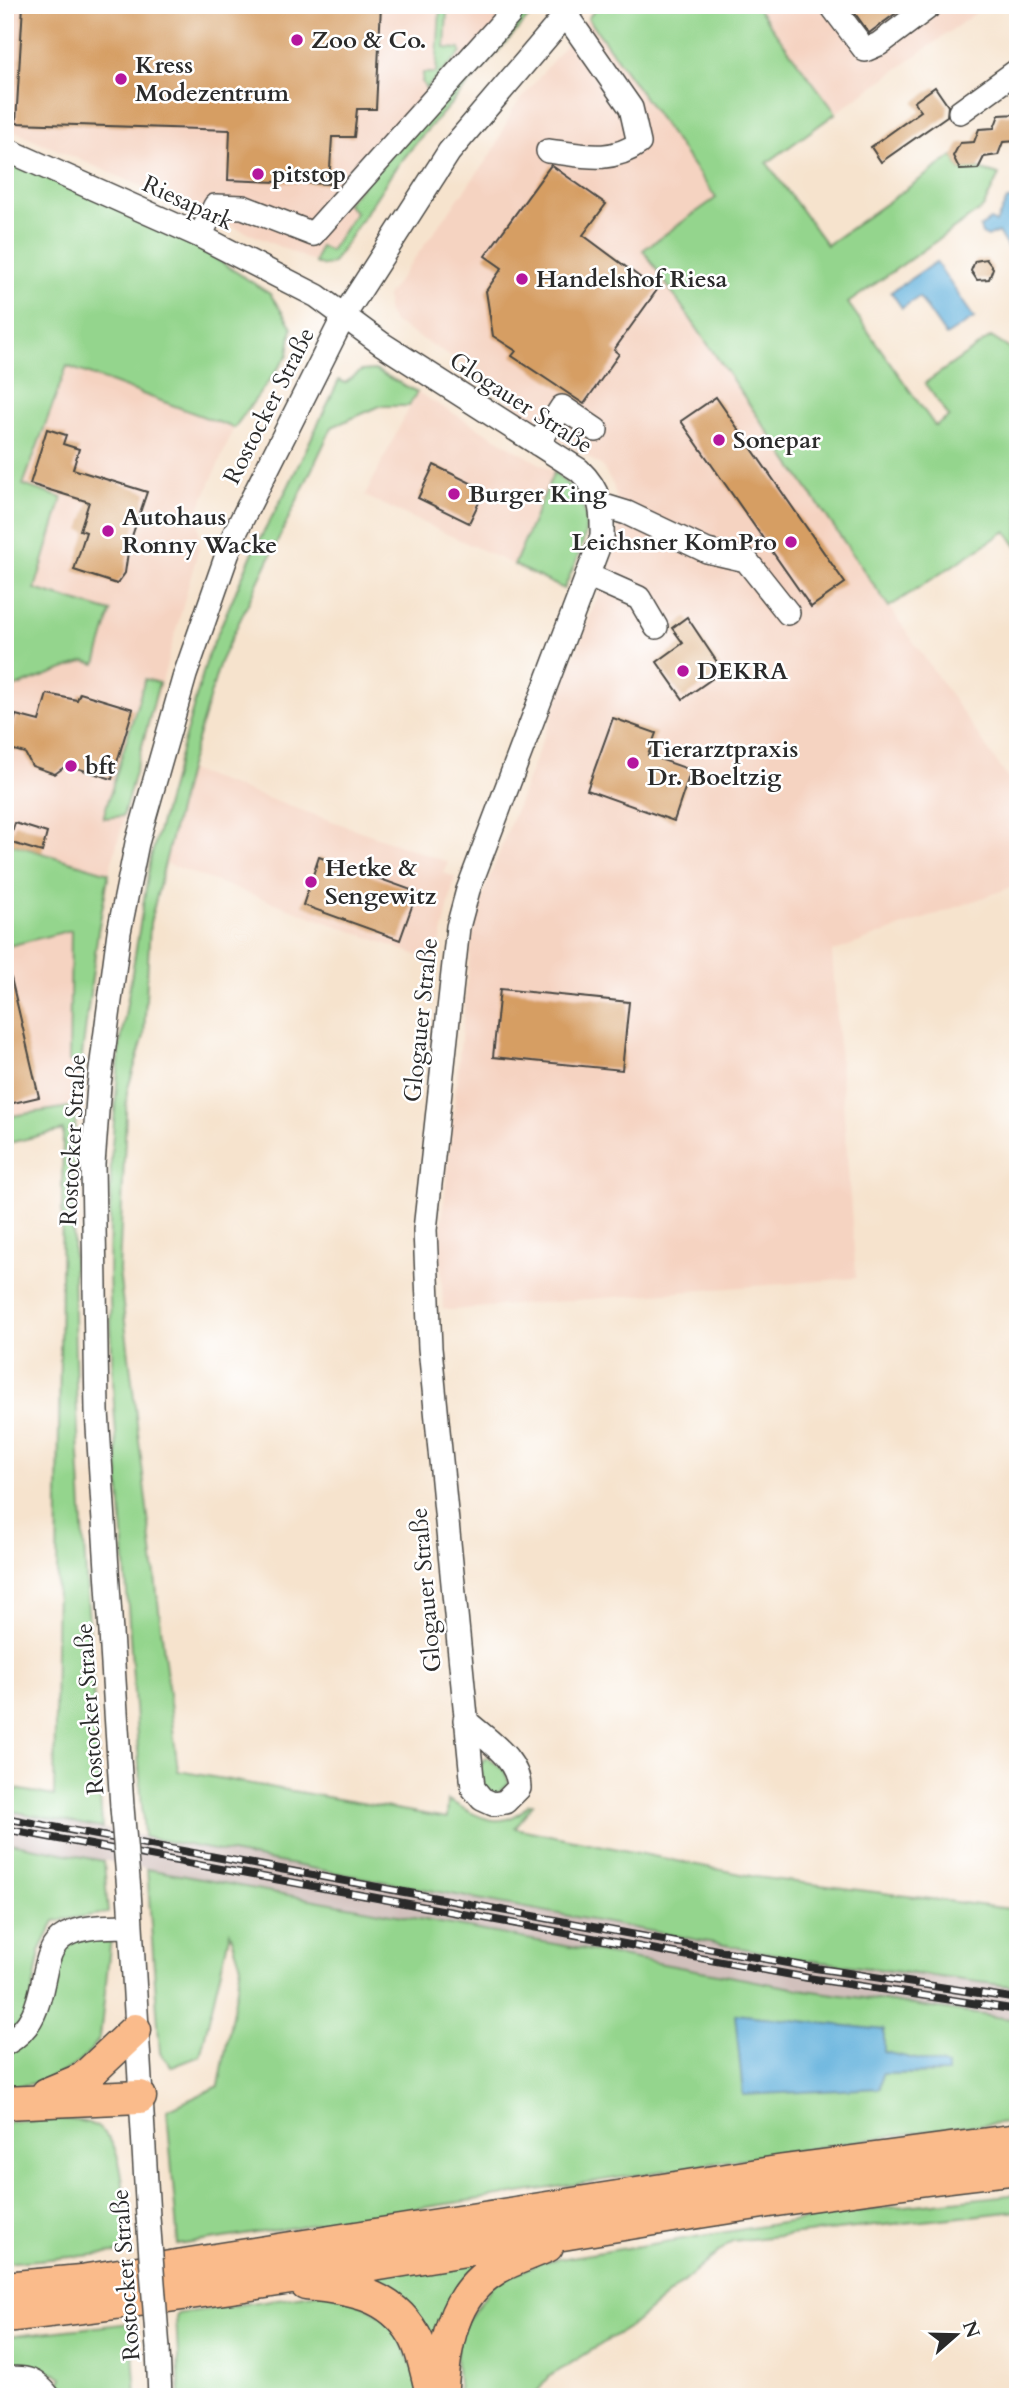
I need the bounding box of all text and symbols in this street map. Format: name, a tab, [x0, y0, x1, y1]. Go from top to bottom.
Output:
place label: Zoo & Co.	[311, 24, 427, 57]
marker: Zoo & Co.	[289, 32, 305, 48]
place label: Kress Modezentrum	[135, 49, 290, 110]
marker: Kress Modezentrum	[113, 71, 129, 87]
place label: pitstop	[272, 158, 346, 191]
marker: pitstop	[250, 166, 266, 182]
street label: Riesapark	[137, 167, 239, 239]
place label: Handelshof Riesa	[536, 263, 728, 296]
marker: Handelshof Riesa	[514, 271, 530, 287]
street label: Rostocker Straße	[215, 322, 323, 490]
street label: Glogauer Straße	[443, 344, 599, 462]
place label: Sonepar	[733, 424, 821, 457]
marker: Sonepar	[711, 432, 727, 448]
place label: Burger King	[468, 478, 608, 511]
marker: Burger King	[446, 486, 462, 502]
place label: Autohaus Ronny Wacke	[122, 501, 277, 562]
marker: Autohaus Ronny Wacke	[100, 523, 116, 539]
place label: Leichsner KomPro	[572, 526, 777, 559]
marker: Leichsner KomPro	[783, 534, 799, 550]
place label: DEKRA	[697, 655, 788, 688]
marker: DEKRA	[675, 663, 691, 679]
place label: Tierarztpraxis Dr. Boeltzig	[647, 733, 798, 794]
place label: bft	[85, 750, 116, 783]
marker: Tierarztpraxis Dr. Boeltzig	[625, 755, 641, 771]
marker: bft	[63, 758, 79, 774]
place label: Hetke & Sengewitz	[325, 852, 437, 913]
marker: Hetke & Sengewitz	[303, 874, 319, 890]
street label: Glogauer Straße	[396, 936, 446, 1104]
street label: Rostocker Straße	[52, 1053, 94, 1227]
street label: Glogauer Straße	[402, 1506, 450, 1674]
street label: Rostocker Straße	[68, 1622, 112, 1796]
street label: Rostocker Straße	[104, 2188, 148, 2362]
north arrow	[922, 2300, 992, 2370]
text: N	[956, 2317, 986, 2342]

